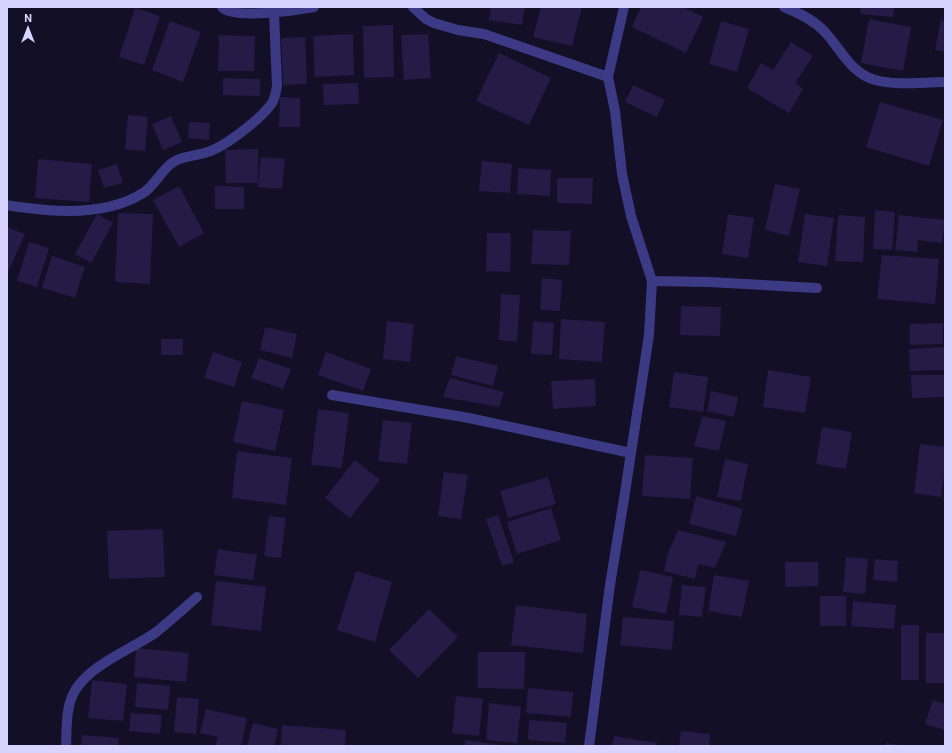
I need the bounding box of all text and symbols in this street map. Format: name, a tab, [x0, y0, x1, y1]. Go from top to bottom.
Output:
north arrow	[8, 8, 48, 48]
text: N	[24, 12, 32, 25]

